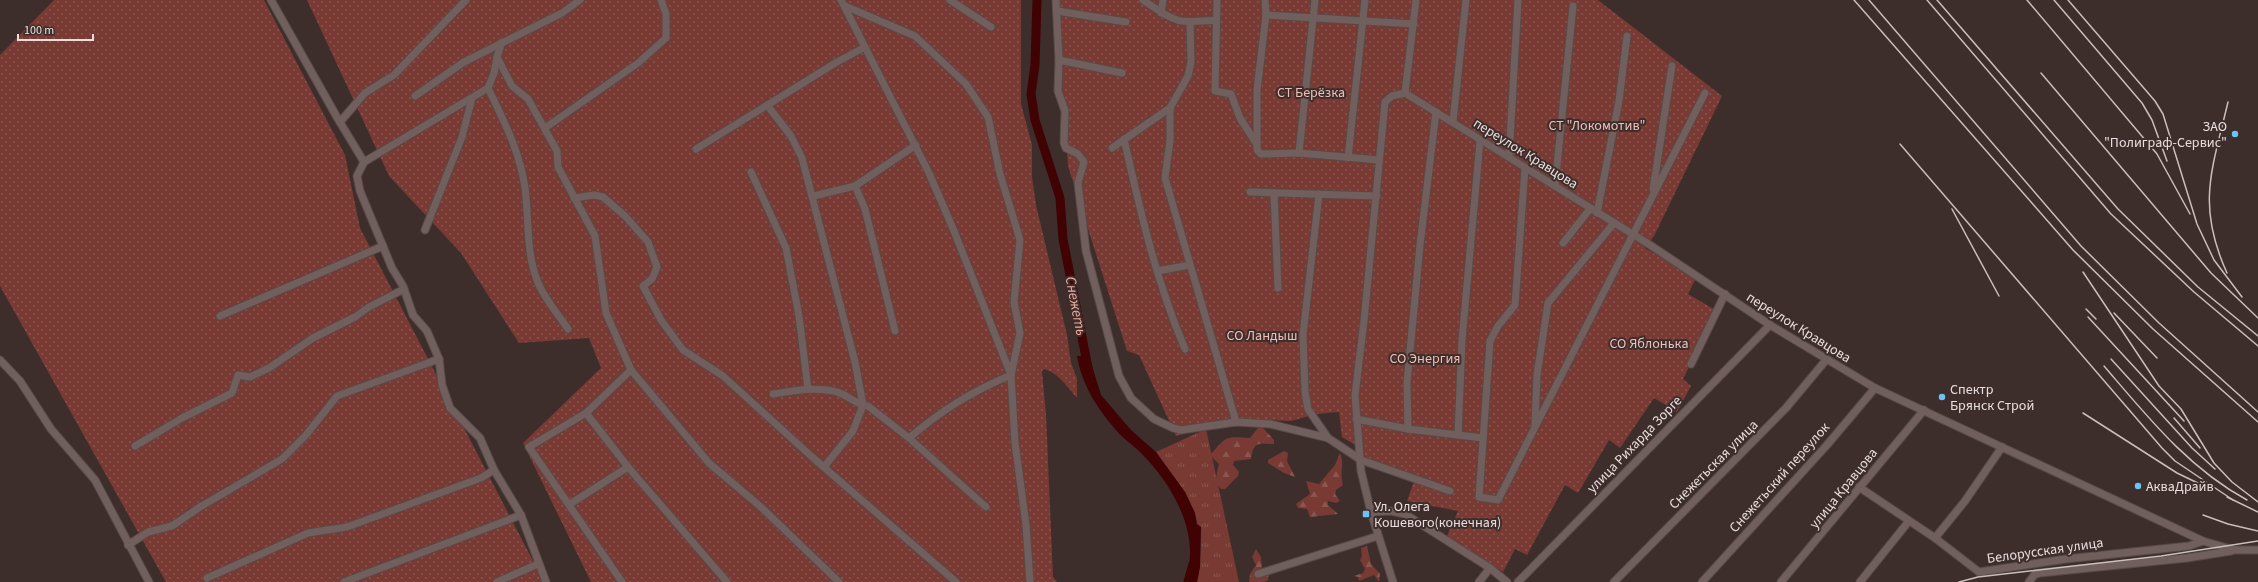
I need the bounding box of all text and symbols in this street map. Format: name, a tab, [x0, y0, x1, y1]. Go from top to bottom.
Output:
scale bar	[18, 16, 93, 42]
text: 100 m	[24, 22, 54, 39]
park label: СТ Берёзка	[1277, 83, 1345, 103]
street label: переулок Кравцова	[1469, 114, 1582, 194]
park label: СТ "Локомотив"	[1548, 116, 1646, 136]
place label: ЗАО "Полиграф-Сервис"	[2104, 117, 2227, 153]
marker: ЗАО "Полиграф-Сервис"	[2230, 129, 2240, 139]
water label: Снежеть	[1059, 275, 1092, 338]
street label: переулок Кравцова	[1742, 288, 1855, 368]
park label: СО Ландыш	[1227, 326, 1297, 346]
park label: СО Яблонька	[1610, 334, 1688, 354]
park label: СО Энергия	[1389, 349, 1461, 369]
place label: Спектр Брянск Строй	[1950, 380, 2034, 416]
street label: улица Рихарда Зорге	[1583, 391, 1687, 498]
marker: Спектр Брянск Строй	[1937, 392, 1947, 402]
street label: Снежетьская улица	[1664, 415, 1763, 514]
street label: Снежетьский переулок	[1725, 418, 1835, 537]
street label: улица Кравцова	[1805, 444, 1883, 533]
place label: АкваДрайв	[2146, 477, 2214, 497]
marker: АкваДрайв	[2133, 481, 2143, 491]
place label: Ул. Олега Кошевого(конечная)	[1374, 497, 1501, 533]
marker: Ул. Олега Кошевого(конечная)	[1361, 509, 1371, 519]
street label: Белорусская улица	[1986, 533, 2105, 569]

